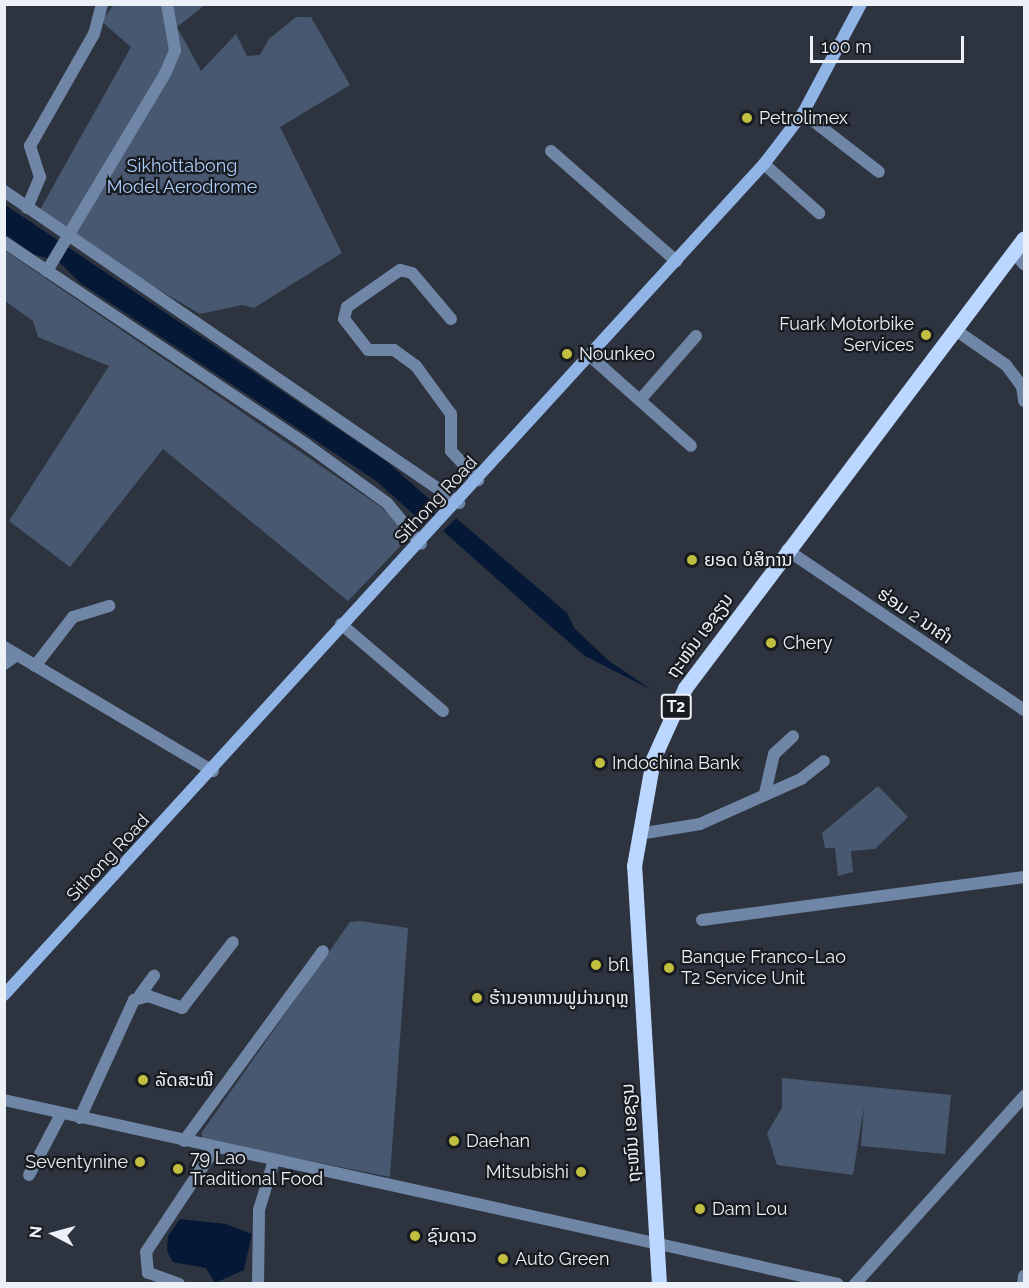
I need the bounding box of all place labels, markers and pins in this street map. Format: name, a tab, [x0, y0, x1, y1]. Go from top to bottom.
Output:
place label: Petrolimex	[759, 107, 848, 129]
marker: Petrolimex	[740, 111, 754, 125]
place label: Fuark Motorbike Services	[779, 314, 914, 356]
marker: Fuark Motorbike Services	[919, 328, 933, 342]
place label: Nounkeo	[579, 343, 655, 365]
marker: Nounkeo	[560, 347, 574, 361]
place label: ຍອດ ບໍສິການ	[704, 549, 793, 571]
marker: ຍອດ ບໍສິການ	[685, 553, 699, 567]
place label: Chery	[783, 632, 832, 654]
marker: Chery	[764, 636, 778, 650]
place label: Indochina Bank	[612, 752, 740, 774]
marker: Indochina Bank	[593, 756, 607, 770]
place label: Banque Franco-Lao T2 Service Unit	[681, 947, 846, 990]
place label: bfl	[608, 954, 629, 976]
marker: bfl	[589, 958, 603, 972]
marker: Banque Franco-Lao T2 Service Unit	[662, 961, 676, 975]
place label: ຮ້ານອາຫານຟູມ່ານຖຫຼ	[489, 987, 629, 1009]
marker: ຮ້ານອາຫານຟູມ່ານຖຫຼ	[470, 991, 484, 1005]
place label: ລັດສະໝີ	[155, 1069, 214, 1091]
marker: ລັດສະໝີ	[136, 1073, 150, 1087]
place label: Daehan	[466, 1130, 530, 1152]
marker: Daehan	[447, 1134, 461, 1148]
place label: 79 Lao Traditional Food	[190, 1148, 324, 1190]
place label: Seventynine	[25, 1151, 128, 1173]
marker: Seventynine	[133, 1155, 147, 1169]
place label: Mitsubishi	[486, 1161, 569, 1183]
marker: 79 Lao Traditional Food	[171, 1162, 185, 1176]
marker: Mitsubishi	[574, 1165, 588, 1179]
place label: Dam Lou	[712, 1198, 787, 1220]
marker: Dam Lou	[693, 1202, 707, 1216]
place label: ຊົນດາວ	[427, 1225, 477, 1247]
marker: ຊົນດາວ	[408, 1229, 422, 1243]
place label: Auto Green	[515, 1248, 609, 1270]
marker: Auto Green	[496, 1252, 510, 1266]

